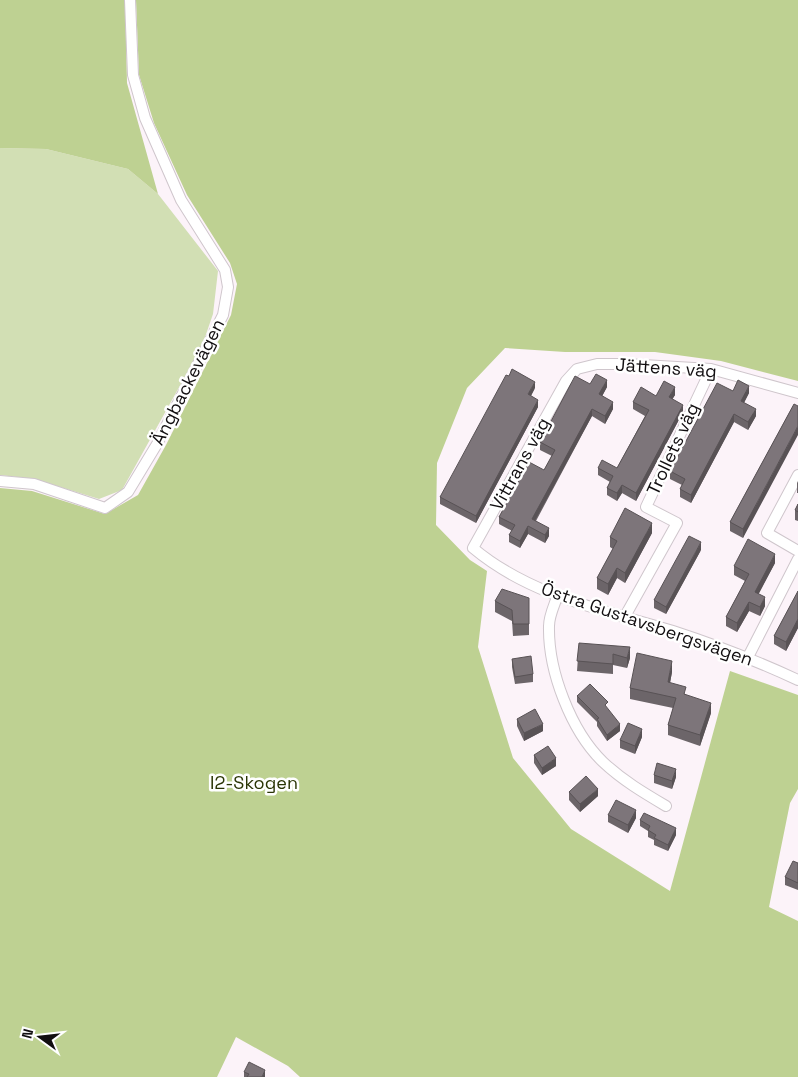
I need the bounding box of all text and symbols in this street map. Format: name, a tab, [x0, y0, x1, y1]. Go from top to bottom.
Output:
street label: Ängbackevägen	[146, 315, 229, 449]
street label: Jättens väg	[615, 352, 717, 383]
street label: Trollets väg	[641, 399, 704, 499]
street label: Vittrans väg	[485, 413, 555, 514]
street label: Östra Gustavsbergsvägen	[538, 576, 756, 671]
park label: I2-Skogen	[210, 771, 298, 794]
north arrow	[15, 1012, 65, 1062]
text: N	[18, 1027, 37, 1041]

